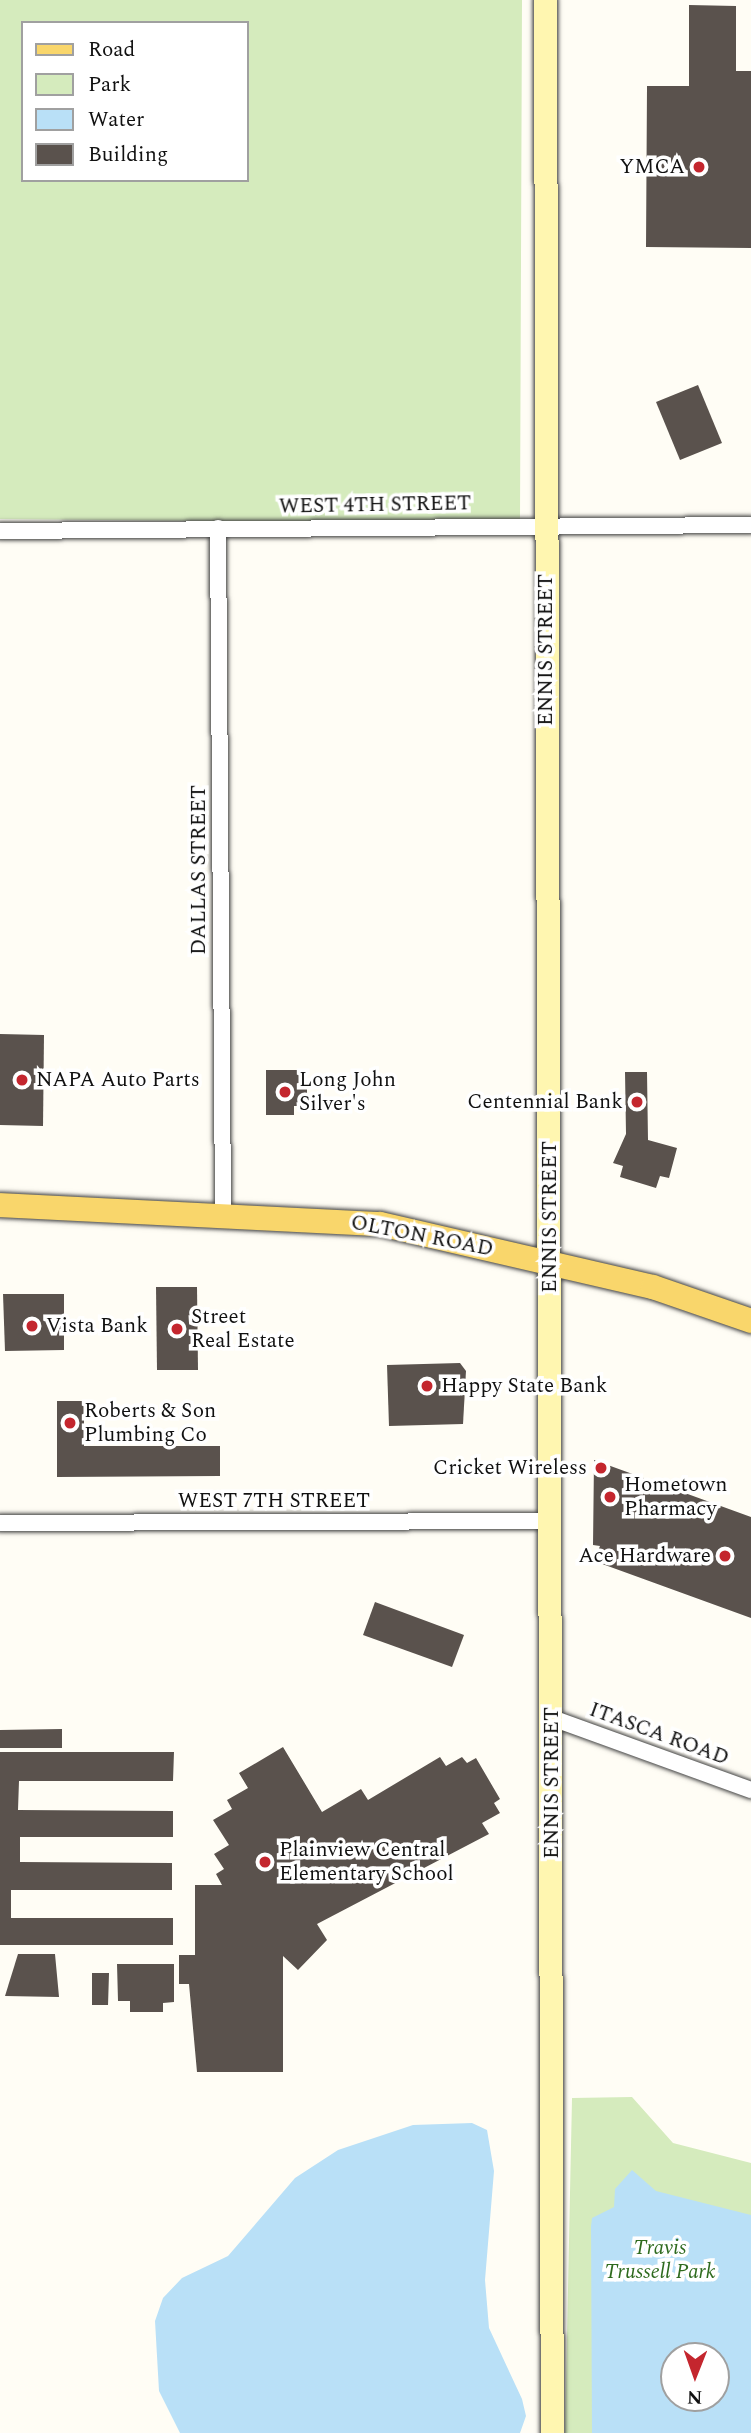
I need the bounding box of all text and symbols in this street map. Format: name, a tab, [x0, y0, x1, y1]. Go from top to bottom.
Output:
legend	[21, 21, 248, 182]
text: Road	[88, 34, 135, 66]
text: Park	[88, 69, 131, 101]
text: Water	[88, 104, 144, 136]
text: Building	[88, 139, 168, 171]
place label: YMCA	[619, 154, 685, 180]
marker: YMCA	[691, 159, 707, 175]
street label: WEST 4TH STREET	[279, 491, 471, 519]
street label: ENNIS STREET	[533, 574, 559, 726]
street label: DALLAS STREET	[186, 785, 212, 955]
place label: NAPA Auto Parts	[36, 1067, 200, 1093]
place label: Long John Silver's	[299, 1067, 396, 1117]
marker: NAPA Auto Parts	[14, 1072, 30, 1088]
marker: Long John Silver's	[277, 1084, 293, 1100]
place label: Centennial Bank	[467, 1089, 623, 1115]
marker: Centennial Bank	[629, 1094, 645, 1110]
street label: ENNIS STREET	[537, 1141, 563, 1293]
street label: OLTON ROAD	[349, 1210, 495, 1262]
place label: Street Real Estate	[191, 1304, 295, 1354]
place label: Vista Bank	[46, 1313, 148, 1339]
marker: Vista Bank	[24, 1318, 40, 1334]
marker: Street Real Estate	[169, 1321, 185, 1337]
place label: Happy State Bank	[441, 1373, 607, 1399]
marker: Happy State Bank	[419, 1378, 435, 1394]
place label: Roberts & Son Plumbing Co	[84, 1398, 216, 1448]
marker: Roberts & Son Plumbing Co	[62, 1415, 78, 1431]
place label: Cricket Wireless	[433, 1455, 587, 1481]
marker: Cricket Wireless	[593, 1460, 609, 1476]
place label: Hometown Pharmacy	[624, 1472, 727, 1522]
street label: WEST 7TH STREET	[178, 1488, 370, 1514]
marker: Hometown Pharmacy	[602, 1489, 618, 1505]
place label: Ace Hardware	[578, 1543, 711, 1569]
marker: Ace Hardware	[717, 1548, 733, 1564]
street label: ITASCA ROAD	[586, 1697, 732, 1771]
street label: ENNIS STREET	[539, 1707, 565, 1859]
place label: Plainview Central Elementary School	[279, 1837, 454, 1887]
marker: Plainview Central Elementary School	[257, 1854, 273, 1870]
park label: Travis Trussell Park	[604, 2235, 716, 2285]
north arrow	[660, 2342, 730, 2412]
text: N	[687, 2382, 703, 2411]

